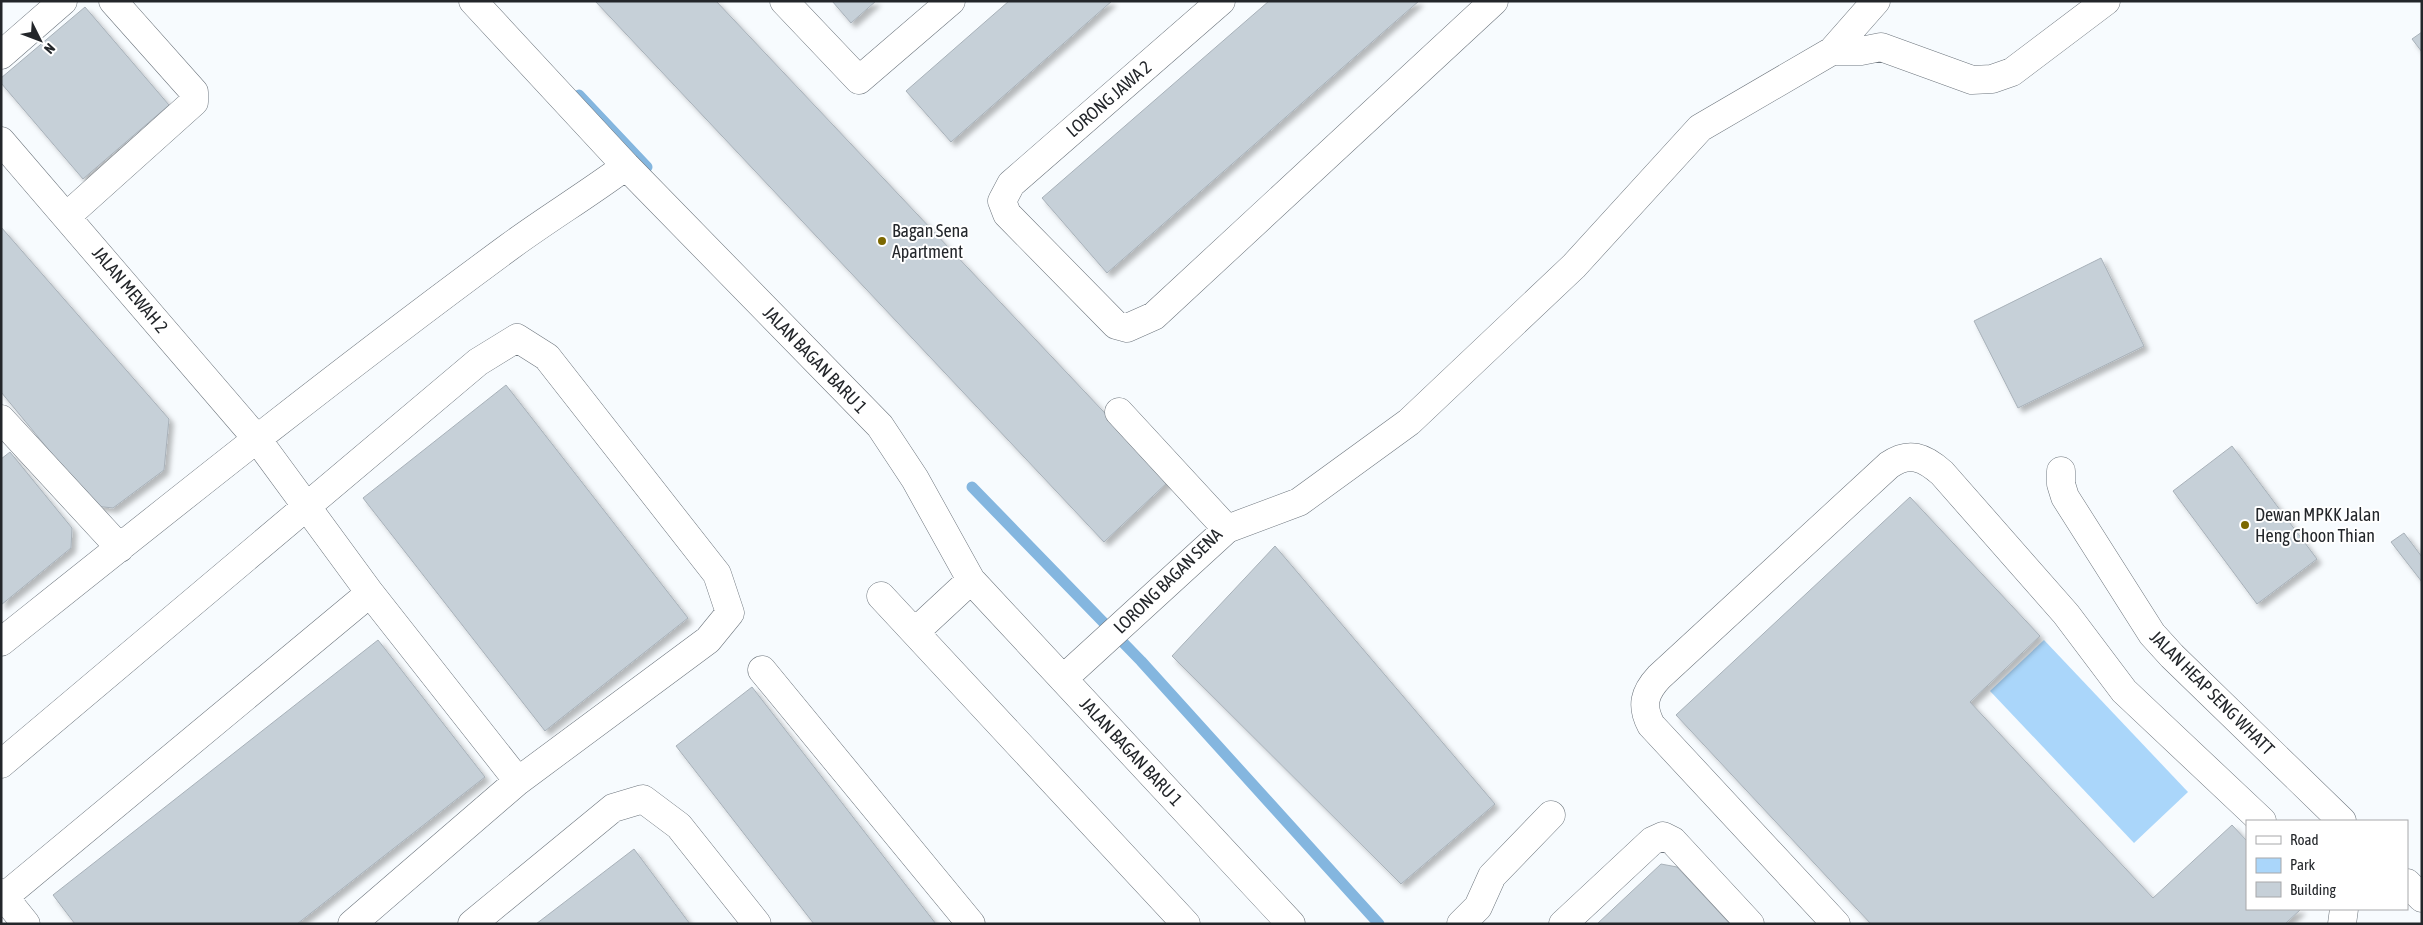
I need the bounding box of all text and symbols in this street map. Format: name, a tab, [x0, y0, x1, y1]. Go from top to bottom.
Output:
north arrow	[15, 15, 65, 65]
text: N	[41, 40, 58, 57]
street label: LORONG JAWA 2	[1062, 56, 1155, 141]
place label: Bagan Sena Apartment	[892, 220, 969, 262]
marker: Bagan Sena Apartment	[876, 235, 888, 247]
street label: JALAN MEWAH 2	[88, 242, 173, 337]
street label: JALAN BAGAN BARU 1	[759, 302, 872, 417]
place label: Dewan MPKK Jalan Heng Choon Thian	[2255, 504, 2380, 546]
marker: Dewan MPKK Jalan Heng Choon Thian	[2239, 519, 2251, 531]
street label: LORONG BAGAN SENA	[1109, 523, 1226, 638]
street label: JALAN HEAP SENG WHATT	[2146, 626, 2279, 759]
street label: JALAN BAGAN BARU 1	[1076, 693, 1187, 810]
legend	[2246, 820, 2408, 910]
text: Road	[2290, 831, 2319, 848]
text: Park	[2290, 856, 2315, 873]
text: Building	[2290, 881, 2336, 898]

